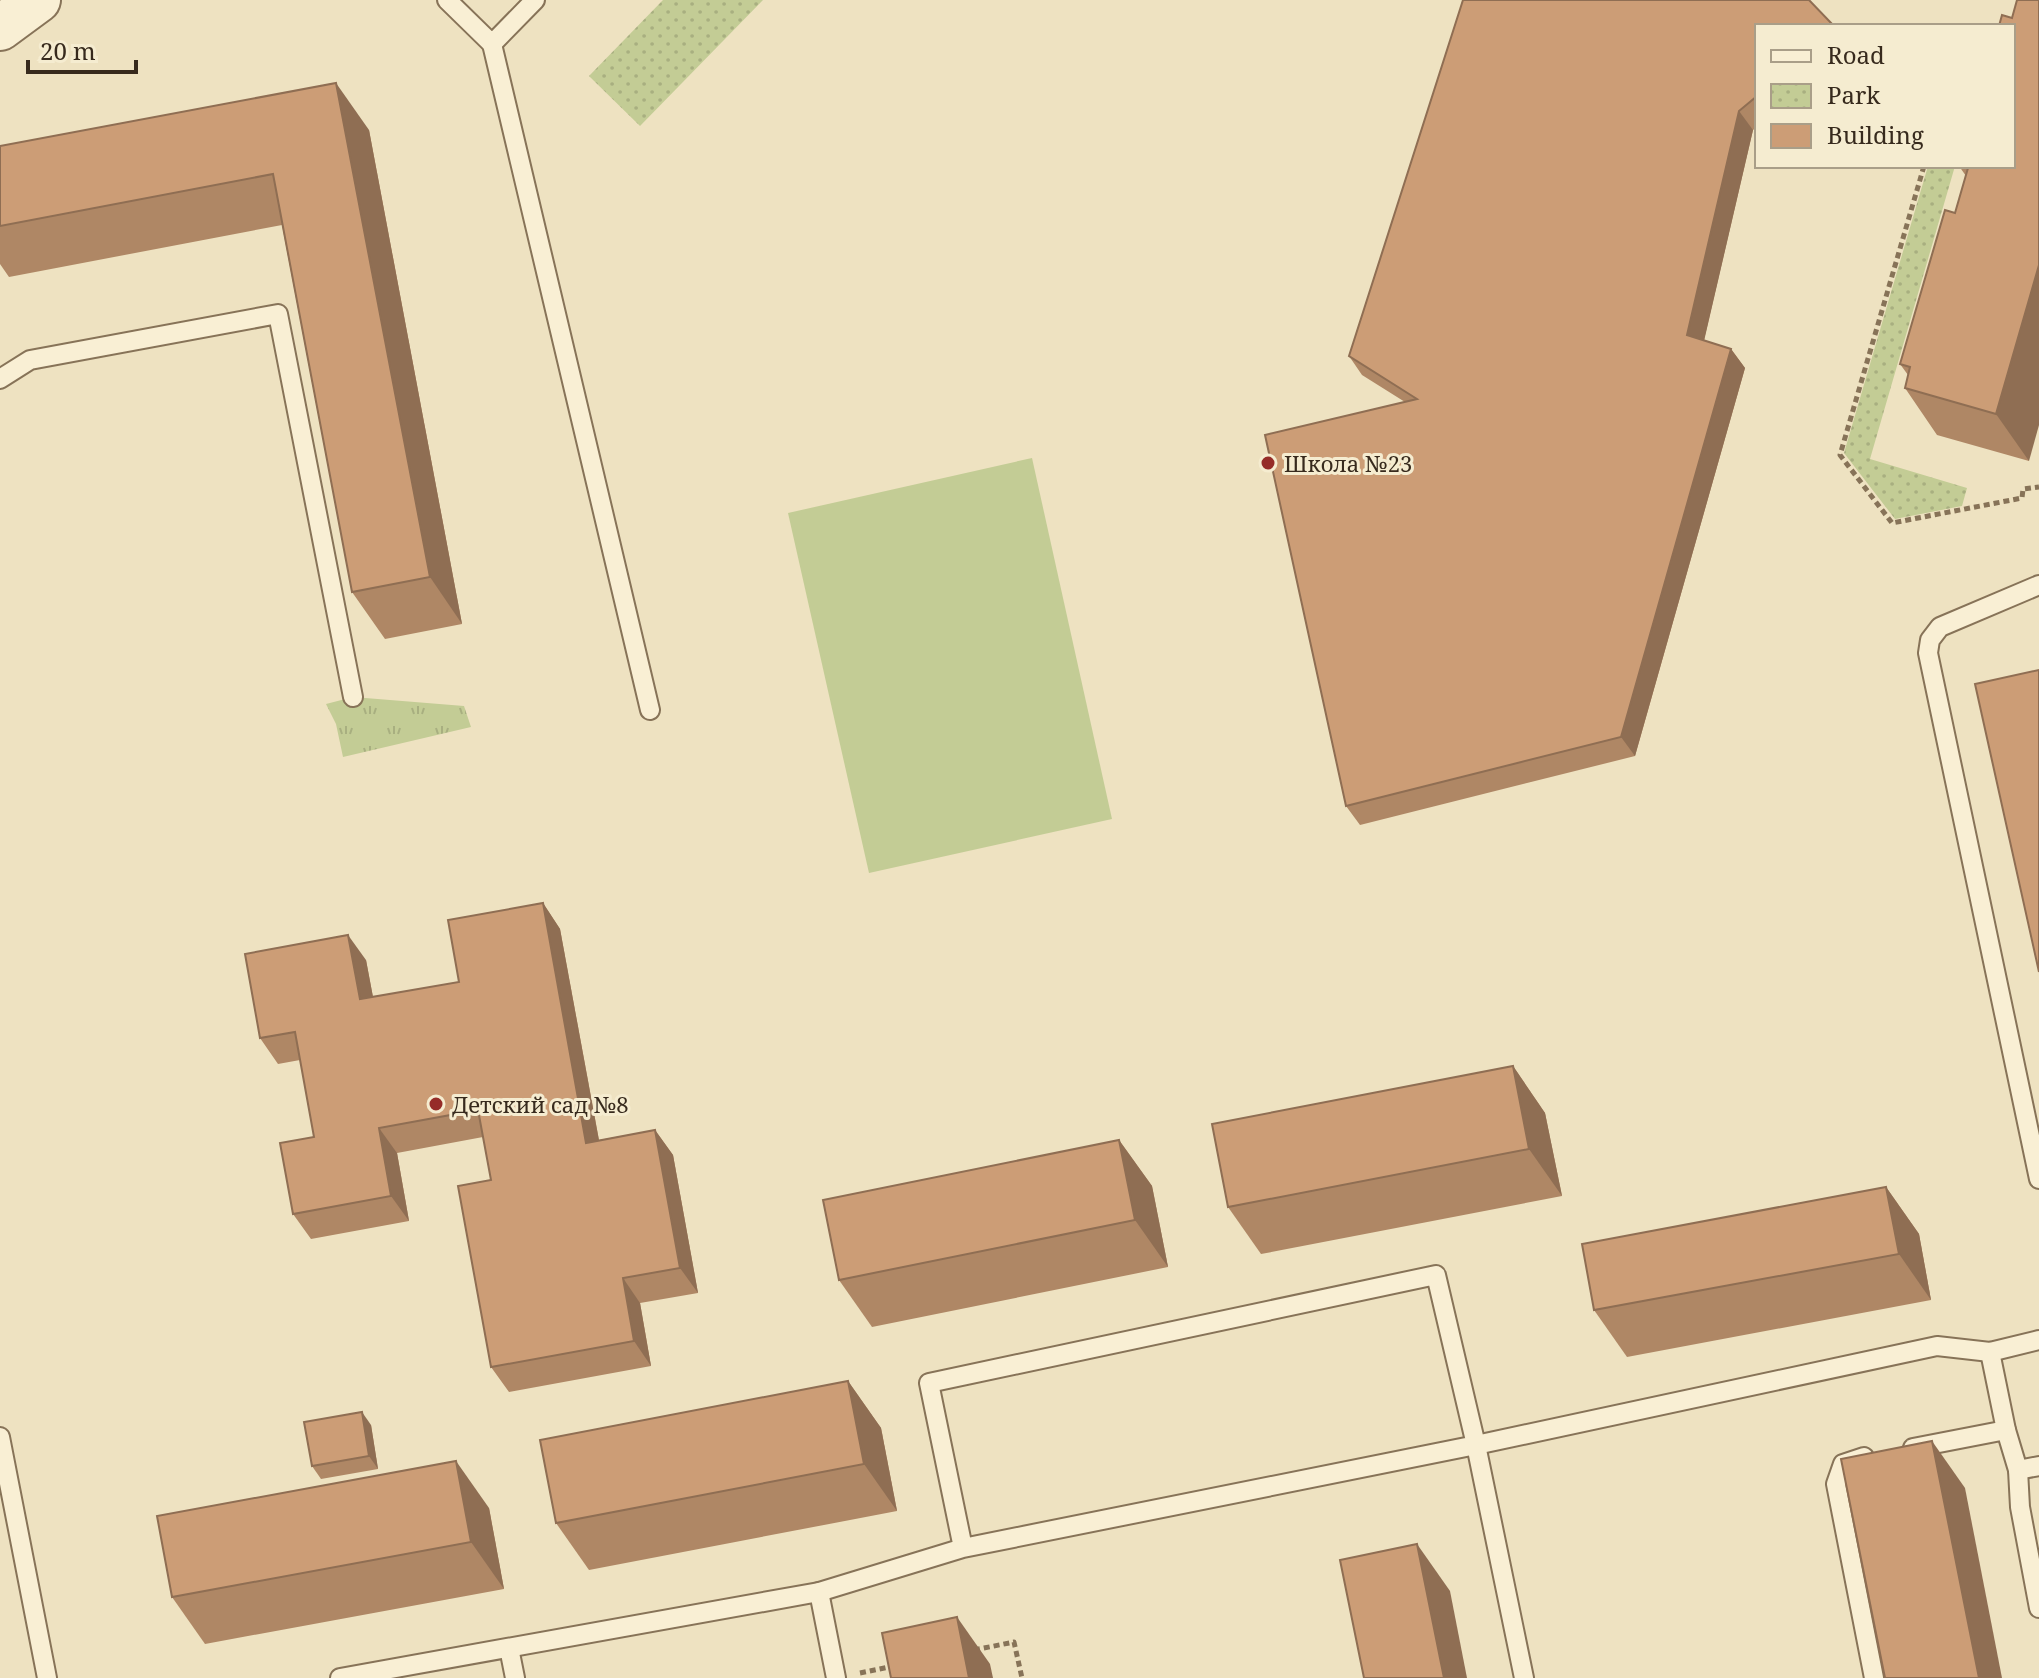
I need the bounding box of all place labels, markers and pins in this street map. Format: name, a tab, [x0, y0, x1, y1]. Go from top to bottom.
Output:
place label: Школа №23	[1284, 448, 1412, 478]
marker: Школа №23	[1259, 454, 1277, 472]
place label: Детский сад №8	[452, 1089, 629, 1119]
marker: Детский сад №8	[427, 1095, 445, 1113]

